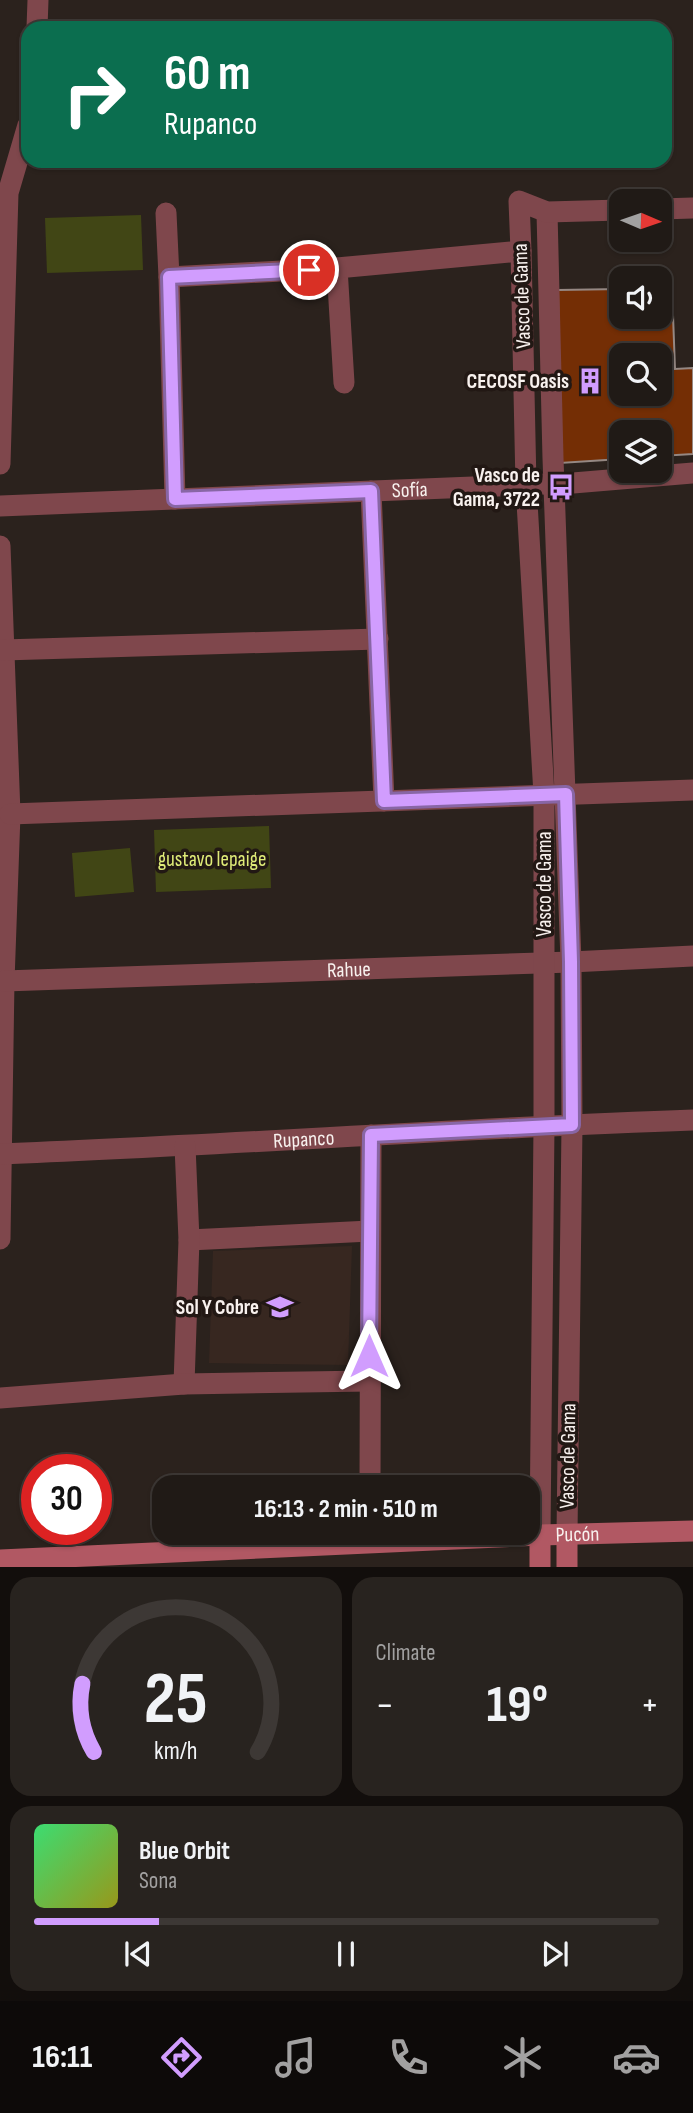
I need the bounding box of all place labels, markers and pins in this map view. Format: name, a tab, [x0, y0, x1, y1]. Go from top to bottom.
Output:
pin	[279, 240, 339, 300]
building icon: CECOSF Oasis	[575, 366, 605, 396]
place label: CECOSF Oasis	[467, 369, 569, 394]
place label: Vasco de Gama, 3722	[453, 463, 540, 512]
bus stop icon: Vasco de Gama, 3722	[546, 472, 576, 502]
school or university icon: Sol Y Cobre	[265, 1292, 295, 1322]
place label: Sol Y Cobre	[176, 1295, 259, 1320]

